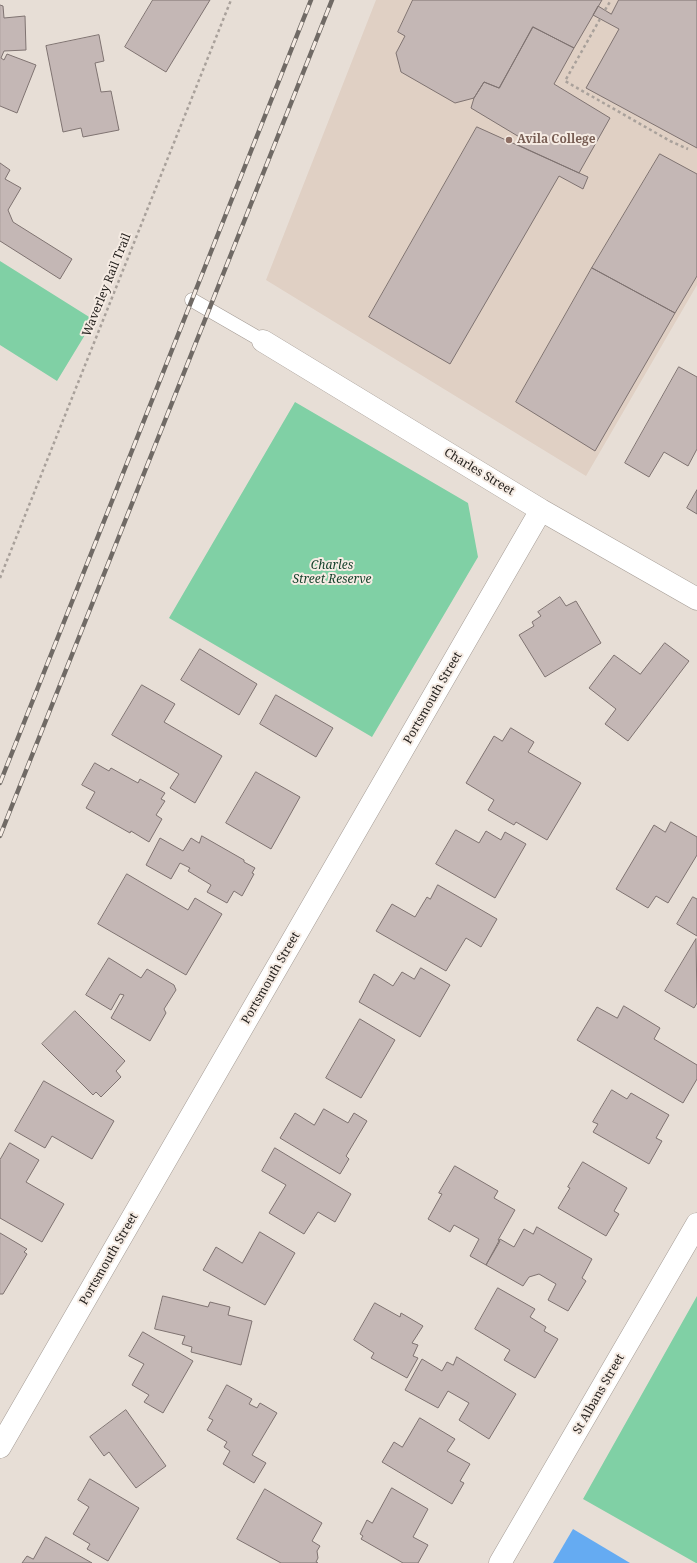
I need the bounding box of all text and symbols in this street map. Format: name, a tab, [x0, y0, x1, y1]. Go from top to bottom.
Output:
place label: Avila College	[517, 133, 596, 147]
marker: Avila College	[504, 135, 514, 145]
street label: Waverley Rail Trail	[80, 231, 134, 339]
street label: Charles Street	[441, 445, 517, 499]
park label: Charles Street Reserve	[292, 559, 372, 587]
street label: Portsmouth Street	[401, 649, 465, 747]
street label: Portsmouth Street	[239, 929, 303, 1027]
street label: Portsmouth Street	[77, 1210, 141, 1308]
street label: St Albans Street	[570, 1351, 628, 1437]

